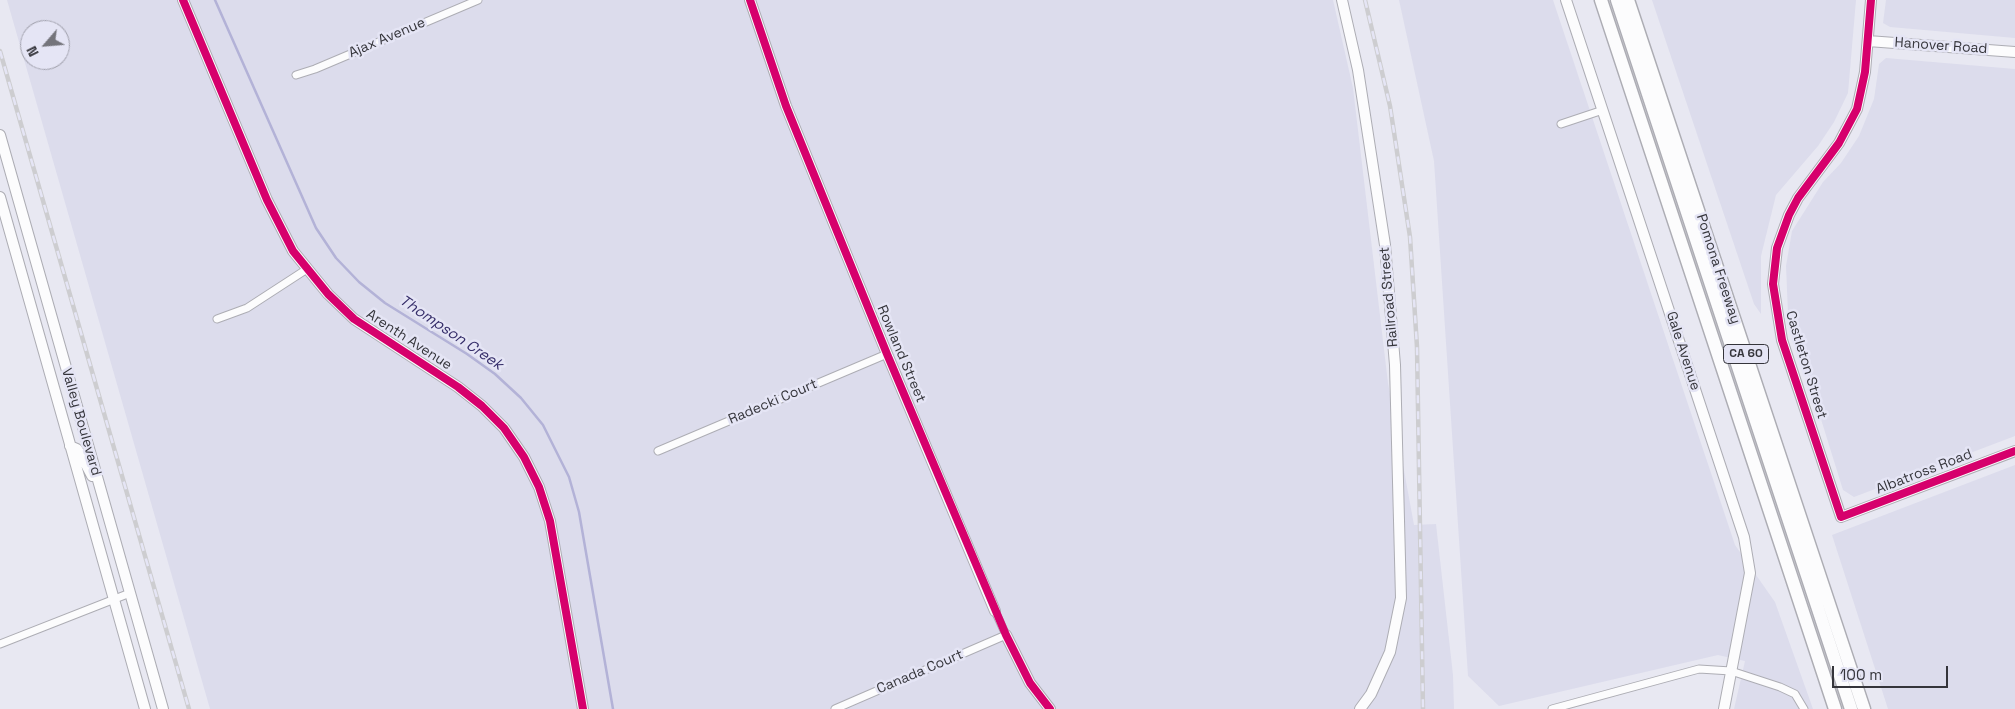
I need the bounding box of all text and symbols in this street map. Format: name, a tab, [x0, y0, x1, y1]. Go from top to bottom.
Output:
street label: Ajax Avenue	[346, 14, 428, 62]
north arrow	[20, 20, 70, 70]
street label: Hanover Road	[1894, 34, 1988, 58]
text: N	[22, 43, 43, 60]
street label: Pomona Freeway	[1692, 212, 1744, 326]
street label: Railroad Street	[1376, 246, 1402, 348]
water label: Thompson Creek	[396, 292, 506, 374]
street label: Rowland Street	[873, 303, 929, 405]
street label: Arenth Avenue	[363, 306, 455, 374]
street label: Gale Avenue	[1662, 309, 1704, 393]
street label: Castleton Street	[1782, 309, 1830, 421]
road number: CA 60	[1724, 344, 1768, 364]
street label: Valley Boulevard	[58, 366, 104, 478]
street label: Radecki Court	[726, 376, 820, 428]
street label: Albatross Road	[1874, 446, 1974, 498]
street label: Canada Court	[874, 646, 966, 698]
scale bar	[1835, 656, 1951, 688]
text: 100 m	[1840, 665, 1882, 684]

